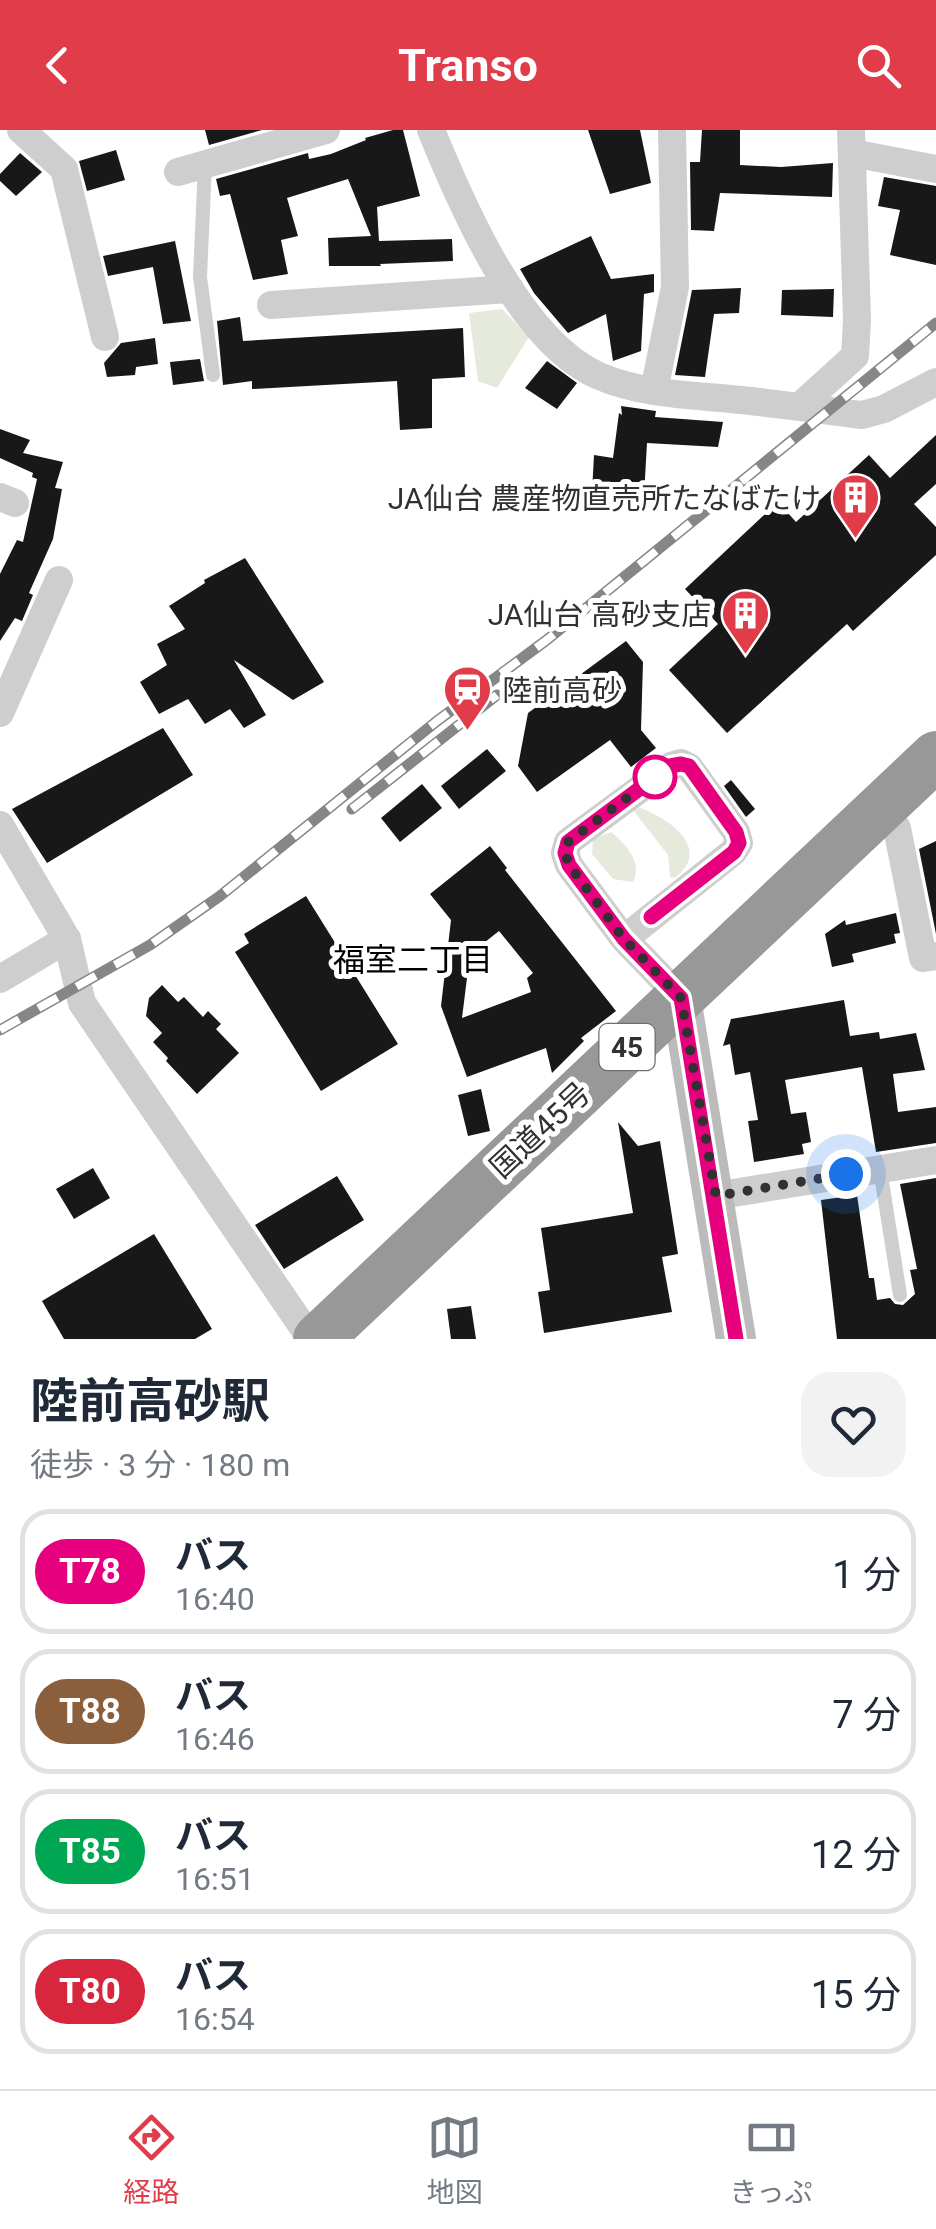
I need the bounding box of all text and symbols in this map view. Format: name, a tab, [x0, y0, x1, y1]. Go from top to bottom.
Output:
icon: back	[30, 38, 85, 93]
icon: search	[851, 38, 906, 93]
text: Transo	[398, 39, 538, 92]
building icon: JA仙台 農産物直売所たなばたけ	[830, 472, 882, 540]
place label: JA仙台 農産物直売所たなばたけ	[388, 481, 821, 516]
building icon: JA仙台 高砂支店	[720, 588, 772, 656]
place label: JA仙台 高砂支店	[488, 597, 711, 632]
station icon: 陸前高砂	[441, 664, 493, 732]
place label: 陸前高砂	[502, 673, 622, 708]
unlabelled marker	[634, 756, 676, 798]
district label: 福室二丁目	[333, 941, 493, 979]
road number: 45	[600, 1024, 654, 1070]
street label: 国道45号	[483, 1075, 597, 1185]
your location	[821, 1149, 871, 1199]
button: heart	[801, 1372, 906, 1477]
text: 陸前高砂駅	[30, 1373, 270, 1430]
text: 徒歩 · 3 分 · 180 m	[30, 1446, 290, 1484]
text: バス	[175, 1534, 251, 1578]
text: T78	[59, 1551, 121, 1592]
text: 1 分	[832, 1553, 901, 1597]
text: 16:40	[175, 1580, 255, 1618]
text: バス	[175, 1674, 251, 1718]
text: T88	[59, 1691, 121, 1732]
text: 7 分	[832, 1693, 901, 1737]
text: 16:46	[175, 1720, 255, 1758]
text: バス	[175, 1814, 251, 1858]
text: T85	[59, 1831, 121, 1872]
text: 12 分	[811, 1833, 901, 1877]
text: 16:51	[175, 1860, 255, 1898]
text: バス	[175, 1954, 251, 1998]
text: T80	[59, 1971, 121, 2012]
text: 15 分	[811, 1973, 901, 2017]
text: 16:54	[175, 2000, 255, 2038]
tab: 経路	[124, 2110, 180, 2210]
tab: 地図	[427, 2110, 483, 2210]
tab: きっぷ	[730, 2110, 812, 2210]

